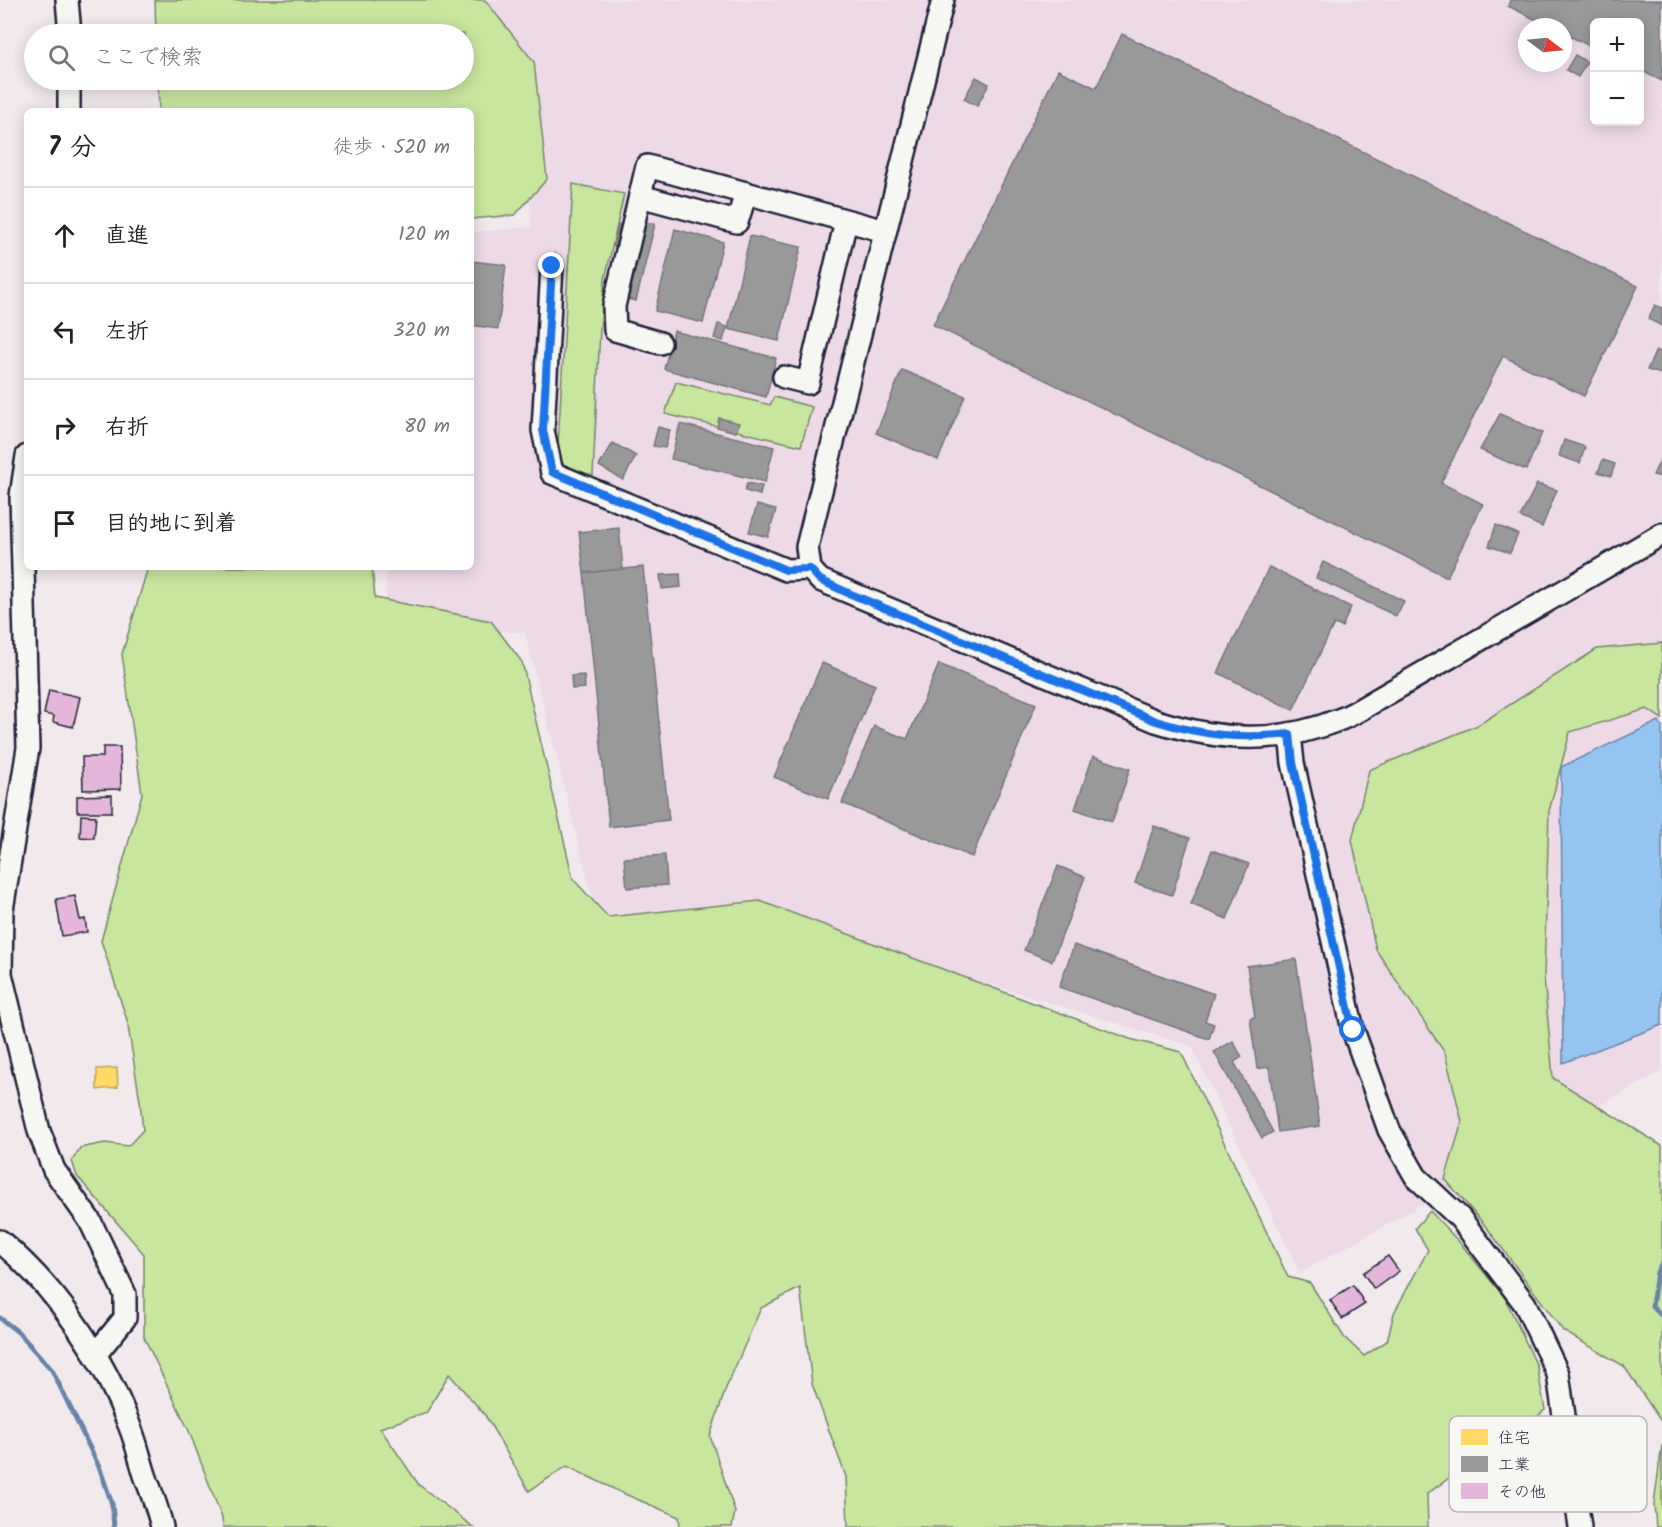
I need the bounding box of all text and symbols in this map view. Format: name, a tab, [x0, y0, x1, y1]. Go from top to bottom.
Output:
north arrow	[1518, 18, 1572, 72]
map controls	[1590, 18, 1644, 126]
button: +	[1590, 18, 1644, 72]
search box	[24, 24, 474, 90]
icon: search	[45, 41, 78, 74]
text: ここで検索	[93, 41, 203, 76]
button: −	[1590, 72, 1644, 126]
text: 7 分	[48, 127, 96, 169]
text: 徒歩 · 520 m	[333, 132, 450, 164]
icon: ahead	[48, 219, 81, 252]
text: 直進	[105, 219, 149, 254]
text: 120 m	[398, 219, 450, 251]
route end	[538, 252, 564, 278]
icon: left	[48, 315, 81, 348]
text: 左折	[105, 315, 149, 350]
text: 320 m	[393, 315, 450, 347]
icon: right	[48, 411, 81, 444]
text: 右折	[105, 411, 149, 446]
text: 80 m	[404, 411, 450, 443]
icon: arrive	[48, 507, 81, 540]
text: 目的地に到着	[105, 507, 237, 542]
route start	[1339, 1016, 1365, 1042]
legend	[1449, 1416, 1647, 1512]
text: 住宅	[1498, 1426, 1530, 1451]
text: 工業	[1498, 1453, 1530, 1478]
text: その他	[1498, 1480, 1546, 1505]

